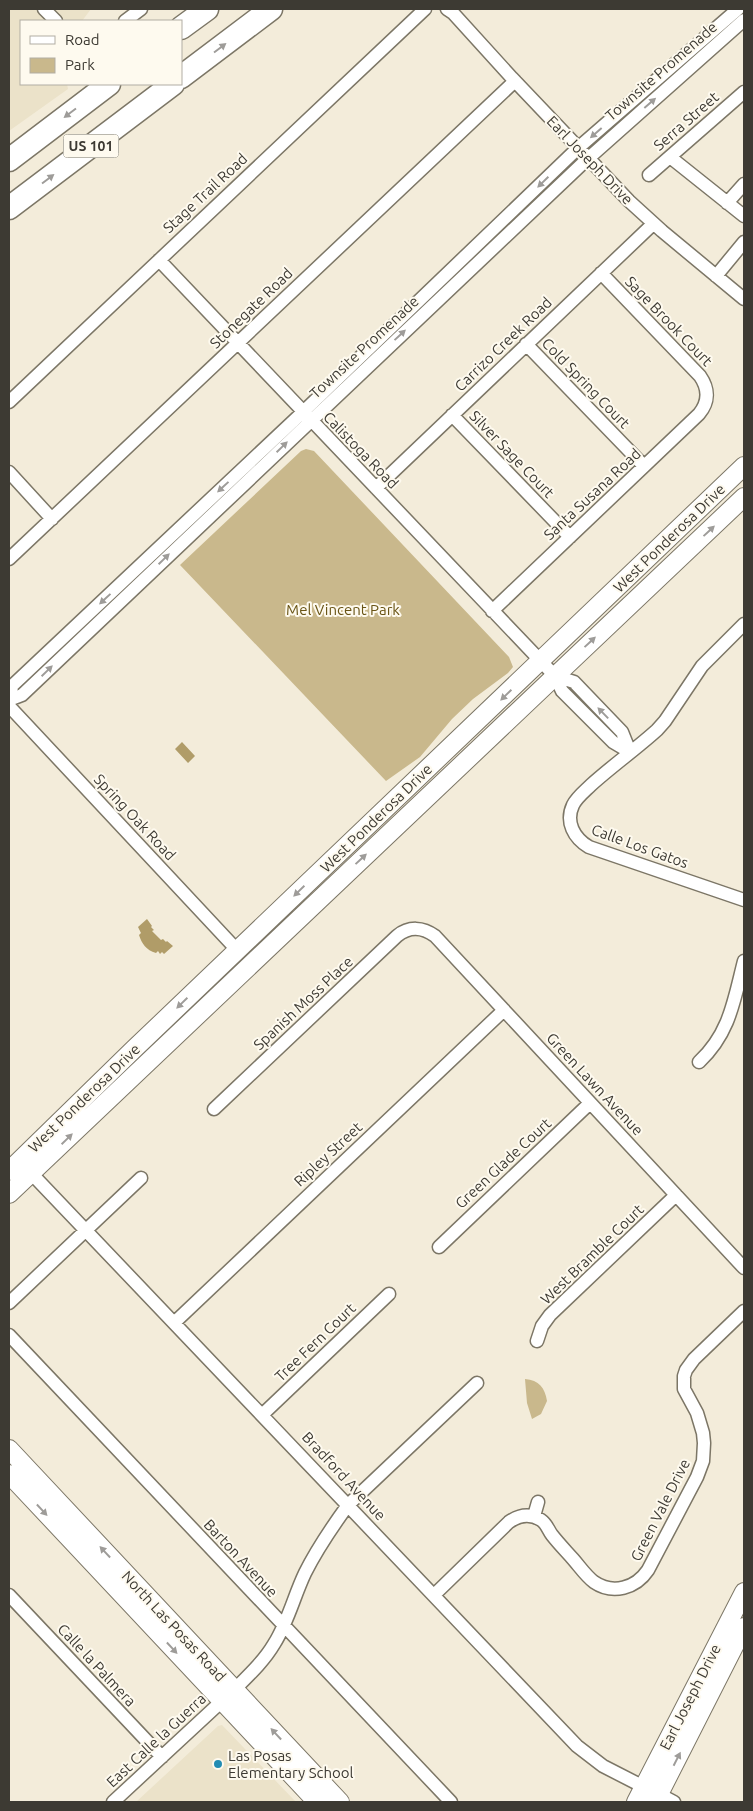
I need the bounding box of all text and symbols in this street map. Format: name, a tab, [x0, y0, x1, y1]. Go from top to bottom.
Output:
street label: Townsite Promenade	[602, 18, 720, 124]
legend	[20, 20, 182, 85]
text: Road	[65, 31, 100, 48]
one-way arrow	[213, 42, 226, 53]
text: Park	[65, 56, 95, 73]
street label: Serra Street	[650, 88, 722, 154]
one-way arrow	[644, 97, 657, 108]
one-way arrow	[64, 108, 77, 119]
street label: Earl Joseph Drive	[543, 112, 637, 208]
one-way arrow	[590, 127, 602, 139]
road number: US 101	[64, 134, 118, 158]
street label: Stage Trail Road	[159, 150, 251, 236]
one-way arrow	[41, 174, 55, 184]
one-way arrow	[537, 176, 549, 188]
street label: Stonegate Road	[206, 264, 296, 352]
street label: Sage Brook Court	[622, 273, 716, 369]
street label: Townsite Promenade	[306, 292, 422, 402]
street label: Carrizo Creek Road	[451, 293, 555, 395]
one-way arrow	[394, 329, 406, 341]
street label: Cold Spring Court	[539, 334, 633, 432]
street label: Silver Sage Court	[466, 407, 558, 501]
street label: Calistoga Road	[320, 408, 402, 492]
one-way arrow	[276, 441, 288, 453]
street label: Santa Susana Road	[540, 445, 644, 543]
street label: West Ponderosa Drive	[610, 480, 728, 596]
one-way arrow	[217, 481, 229, 493]
one-way arrow	[702, 525, 714, 537]
one-way arrow	[158, 553, 170, 565]
one-way arrow	[99, 593, 111, 605]
park label: Mel Vincent Park	[286, 601, 400, 618]
one-way arrow	[584, 636, 596, 648]
one-way arrow	[40, 665, 52, 677]
one-way arrow	[500, 689, 512, 701]
one-way arrow	[598, 707, 610, 719]
street label: West Ponderosa Drive	[317, 760, 435, 876]
street label: Spring Oak Road	[91, 770, 179, 864]
street label: Calle Los Gatos	[589, 821, 691, 871]
one-way arrow	[355, 853, 367, 865]
one-way arrow	[294, 885, 306, 897]
street label: Spanish Moss Place	[250, 953, 356, 1053]
one-way arrow	[176, 997, 188, 1009]
street label: Green Lawn Avenue	[543, 1029, 647, 1139]
street label: West Ponderosa Drive	[25, 1040, 143, 1156]
street label: Green Glade Court	[452, 1114, 554, 1212]
street label: Ripley Street	[291, 1118, 366, 1190]
one-way arrow	[60, 1133, 72, 1145]
street label: West Bramble Court	[537, 1201, 647, 1307]
street label: Tree Fern Court	[271, 1299, 359, 1385]
street label: Bradford Avenue	[299, 1428, 389, 1524]
street label: Green Vale Drive	[627, 1456, 693, 1564]
one-way arrow	[36, 1504, 48, 1516]
street label: Barton Avenue	[201, 1516, 281, 1600]
one-way arrow	[99, 1546, 111, 1558]
street label: North Las Posas Road	[118, 1567, 230, 1685]
street label: Calle la Palmera	[54, 1620, 140, 1710]
one-way arrow	[166, 1641, 178, 1653]
street label: Earl Joseph Drive	[656, 1641, 724, 1753]
street label: East Calle la Guerra	[103, 1690, 209, 1790]
one-way arrow	[270, 1729, 282, 1741]
place label: Las Posas Elementary School	[228, 1747, 354, 1781]
one-way arrow	[673, 1752, 681, 1766]
marker: Las Posas Elementary School	[212, 1758, 224, 1770]

